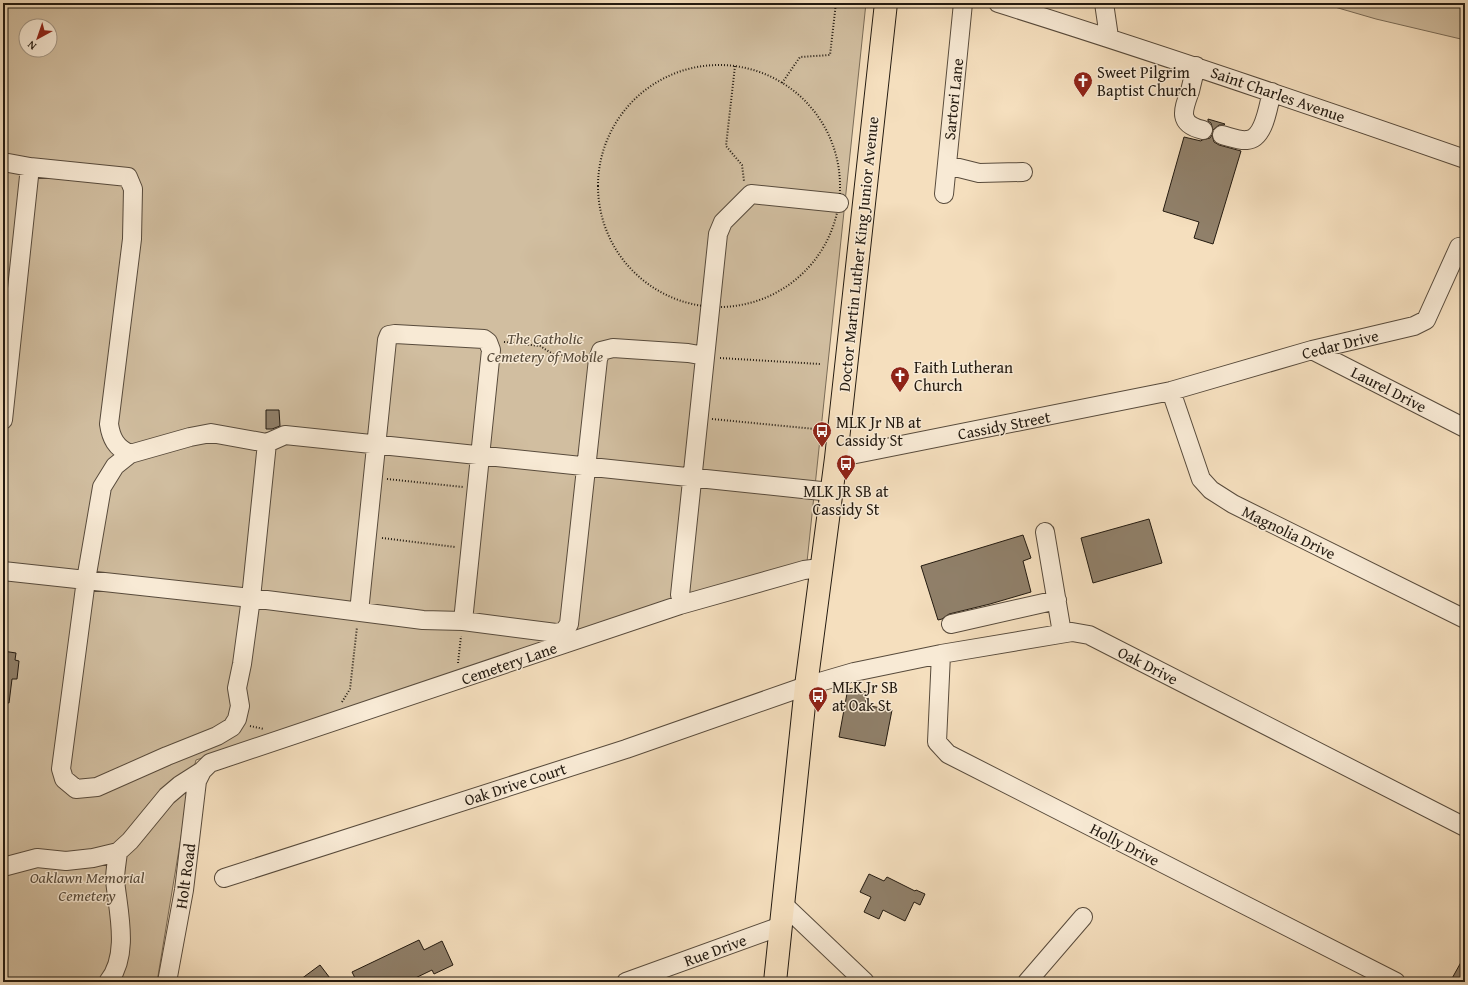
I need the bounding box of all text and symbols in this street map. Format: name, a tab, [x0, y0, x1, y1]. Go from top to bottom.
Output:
north arrow	[18, 18, 58, 58]
text: N	[23, 37, 40, 54]
street label: Sartori Lane	[937, 57, 969, 141]
place label: Sweet Pilgrim Baptist Church	[1097, 60, 1196, 102]
street label: Saint Charles Avenue	[1207, 60, 1349, 128]
church icon: Sweet Pilgrim Baptist Church	[1072, 70, 1094, 98]
street label: Doctor Martin Luther King Junior Avenue	[832, 115, 884, 393]
street label: Cedar Drive	[1299, 323, 1381, 365]
park label: The Catholic Cemetery of Mobile	[487, 326, 604, 368]
place label: Faith Lutheran Church	[914, 355, 1013, 397]
street label: Laurel Drive	[1347, 360, 1431, 418]
church icon: Faith Lutheran Church	[889, 365, 911, 393]
street label: Cassidy Street	[956, 404, 1053, 446]
place label: MLK Jr NB at Cassidy St	[836, 410, 922, 452]
bus stop icon: MLK Jr NB at Cassidy St	[811, 420, 833, 448]
bus stop icon: MLK JR SB at Cassidy St	[835, 453, 857, 481]
place label: MLK JR SB at Cassidy St	[803, 479, 889, 521]
street label: Magnolia Drive	[1238, 499, 1340, 565]
street label: Cemetery Lane	[458, 635, 560, 691]
street label: Oak Drive	[1114, 640, 1182, 690]
place label: MLK Jr SB at Oak St	[832, 675, 898, 717]
bus stop icon: MLK Jr SB at Oak St	[807, 685, 829, 713]
street label: Oak Drive Court	[461, 756, 570, 812]
street label: Holly Drive	[1086, 816, 1164, 872]
street label: Holt Road	[169, 841, 202, 910]
park label: Oaklawn Memorial Cemetery	[30, 865, 144, 907]
street label: Rue Drive	[680, 928, 750, 972]

